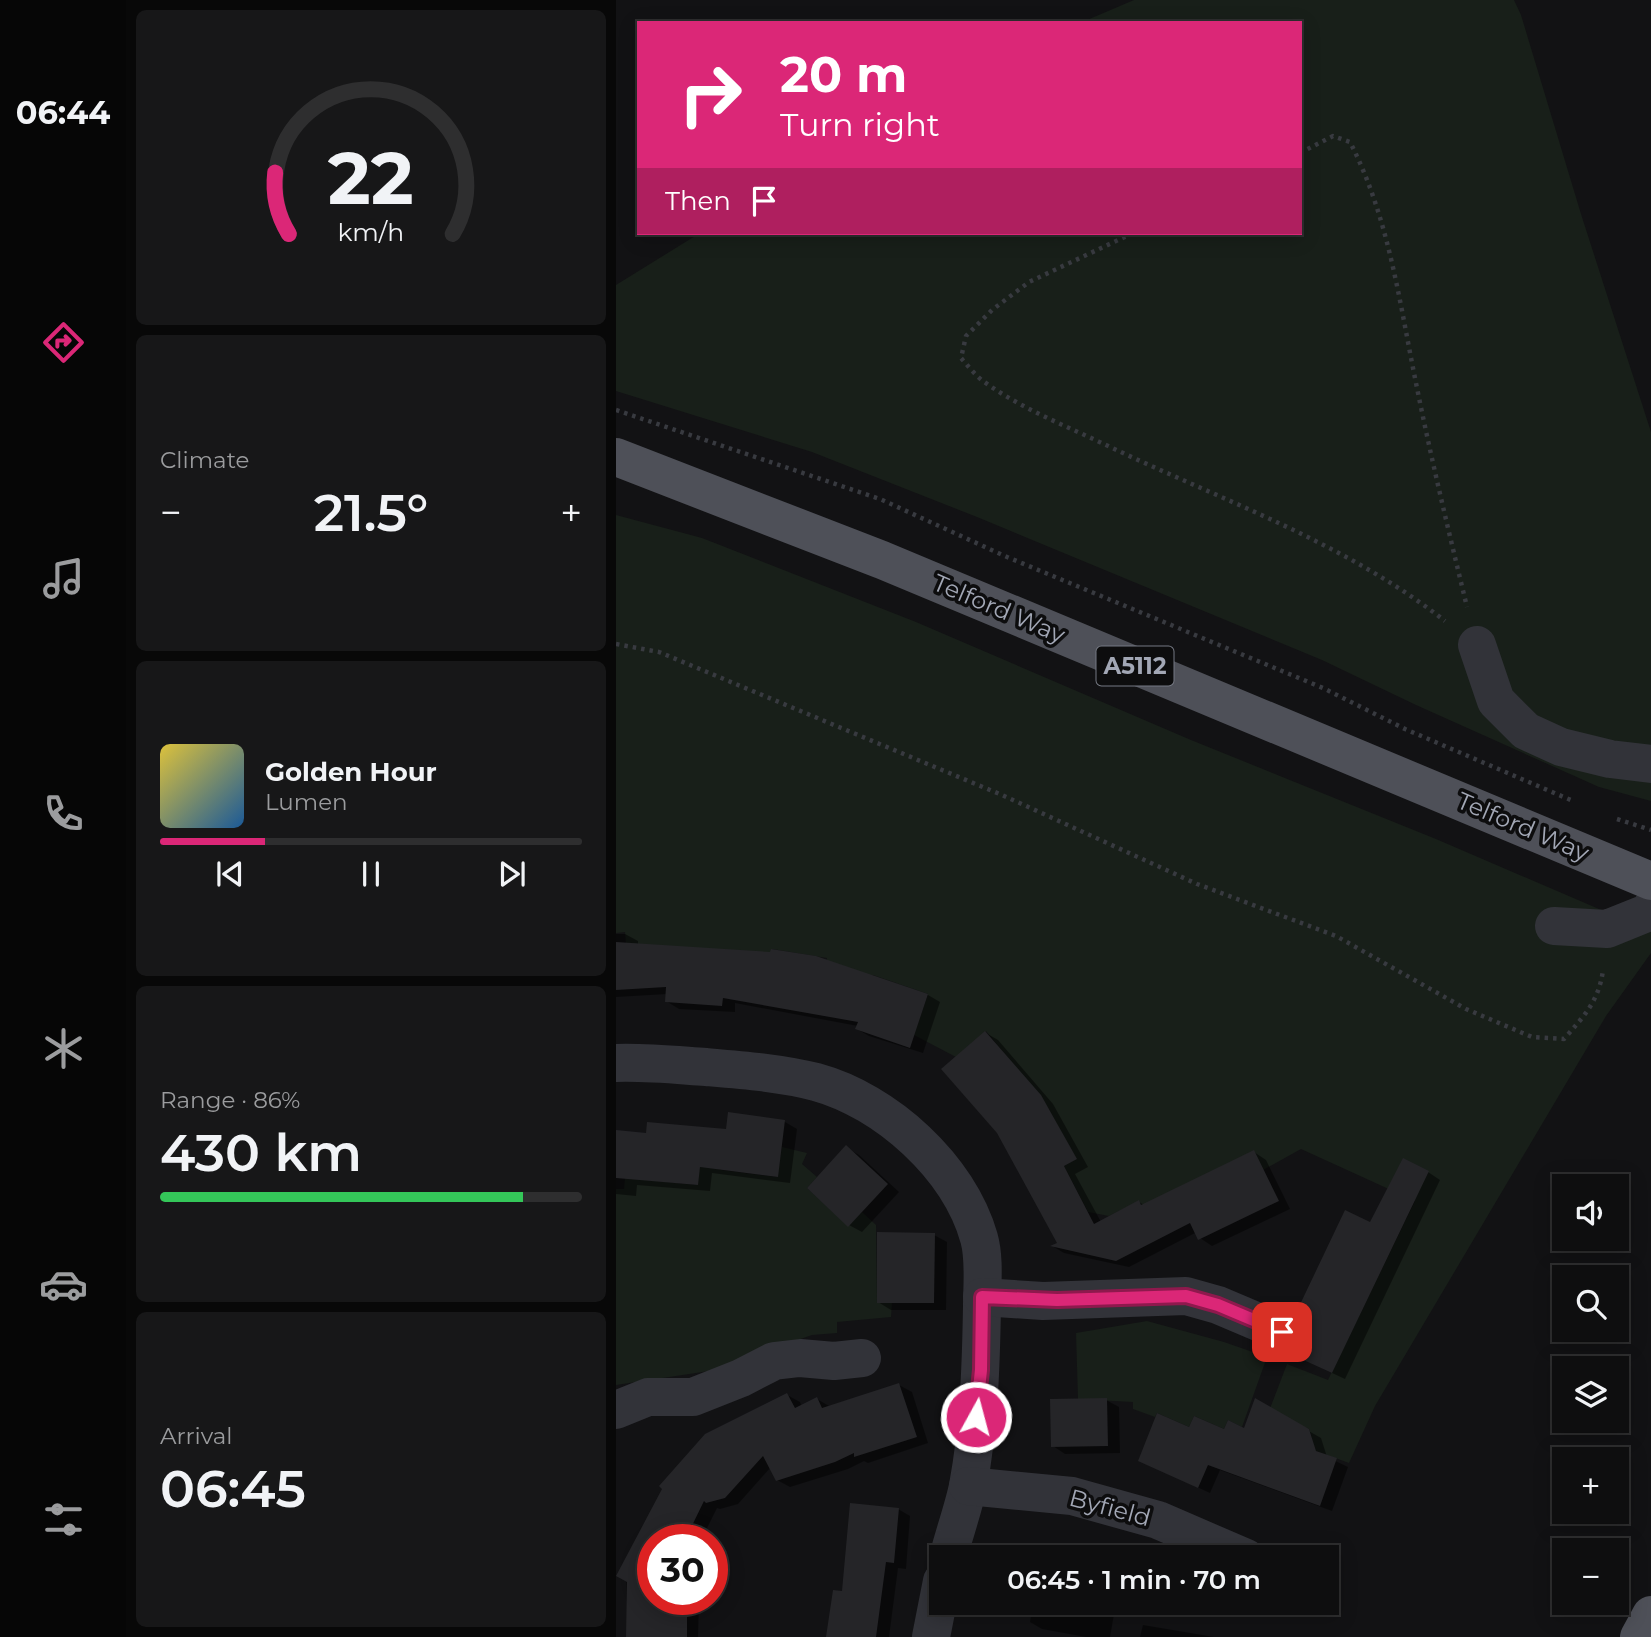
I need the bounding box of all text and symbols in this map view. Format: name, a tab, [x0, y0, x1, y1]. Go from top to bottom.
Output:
text: 20 m	[780, 45, 907, 104]
icon: right	[665, 49, 756, 140]
text: 06:44	[16, 93, 110, 132]
text: Turn right	[780, 105, 940, 144]
text: 22	[328, 134, 414, 222]
icon: arrive	[745, 182, 783, 220]
text: Then	[665, 185, 731, 217]
text: km/h	[338, 217, 404, 247]
icon: directions	[39, 318, 88, 367]
text: Climate	[160, 446, 249, 474]
text: 21.5°	[314, 481, 428, 544]
text: −	[160, 489, 182, 536]
text: +	[560, 489, 582, 536]
icon: music	[39, 554, 88, 603]
street label: Telford Way	[929, 568, 1069, 649]
road number: A5112	[1096, 646, 1174, 686]
text: Golden Hour	[265, 756, 437, 788]
street label: Telford Way	[1453, 786, 1593, 867]
text: Lumen	[265, 788, 348, 816]
icon: phone	[39, 789, 88, 838]
icon: previous	[211, 855, 249, 893]
icon: pause	[352, 855, 390, 893]
icon: next	[493, 855, 531, 893]
icon: climate	[39, 1024, 88, 1073]
text: Range · 86%	[160, 1086, 300, 1114]
text: 430 km	[160, 1121, 362, 1184]
map controls	[1552, 1174, 1629, 1615]
button: sound	[1552, 1174, 1629, 1251]
icon: car	[39, 1260, 88, 1309]
button: search	[1552, 1265, 1629, 1342]
pin	[1252, 1302, 1312, 1362]
icon: arrive	[1263, 1313, 1301, 1351]
button: layers	[1552, 1356, 1629, 1433]
position arrow	[939, 1380, 1013, 1454]
text: Arrival	[160, 1422, 233, 1450]
button: +	[1552, 1447, 1629, 1524]
text: 06:45	[160, 1457, 306, 1520]
street label: Byfield	[1066, 1483, 1154, 1532]
icon: filters	[39, 1495, 88, 1544]
speed limit sign: 30	[637, 1524, 728, 1615]
button: −	[1552, 1538, 1629, 1615]
text: 06:45 · 1 min · 70 m	[1007, 1564, 1261, 1596]

